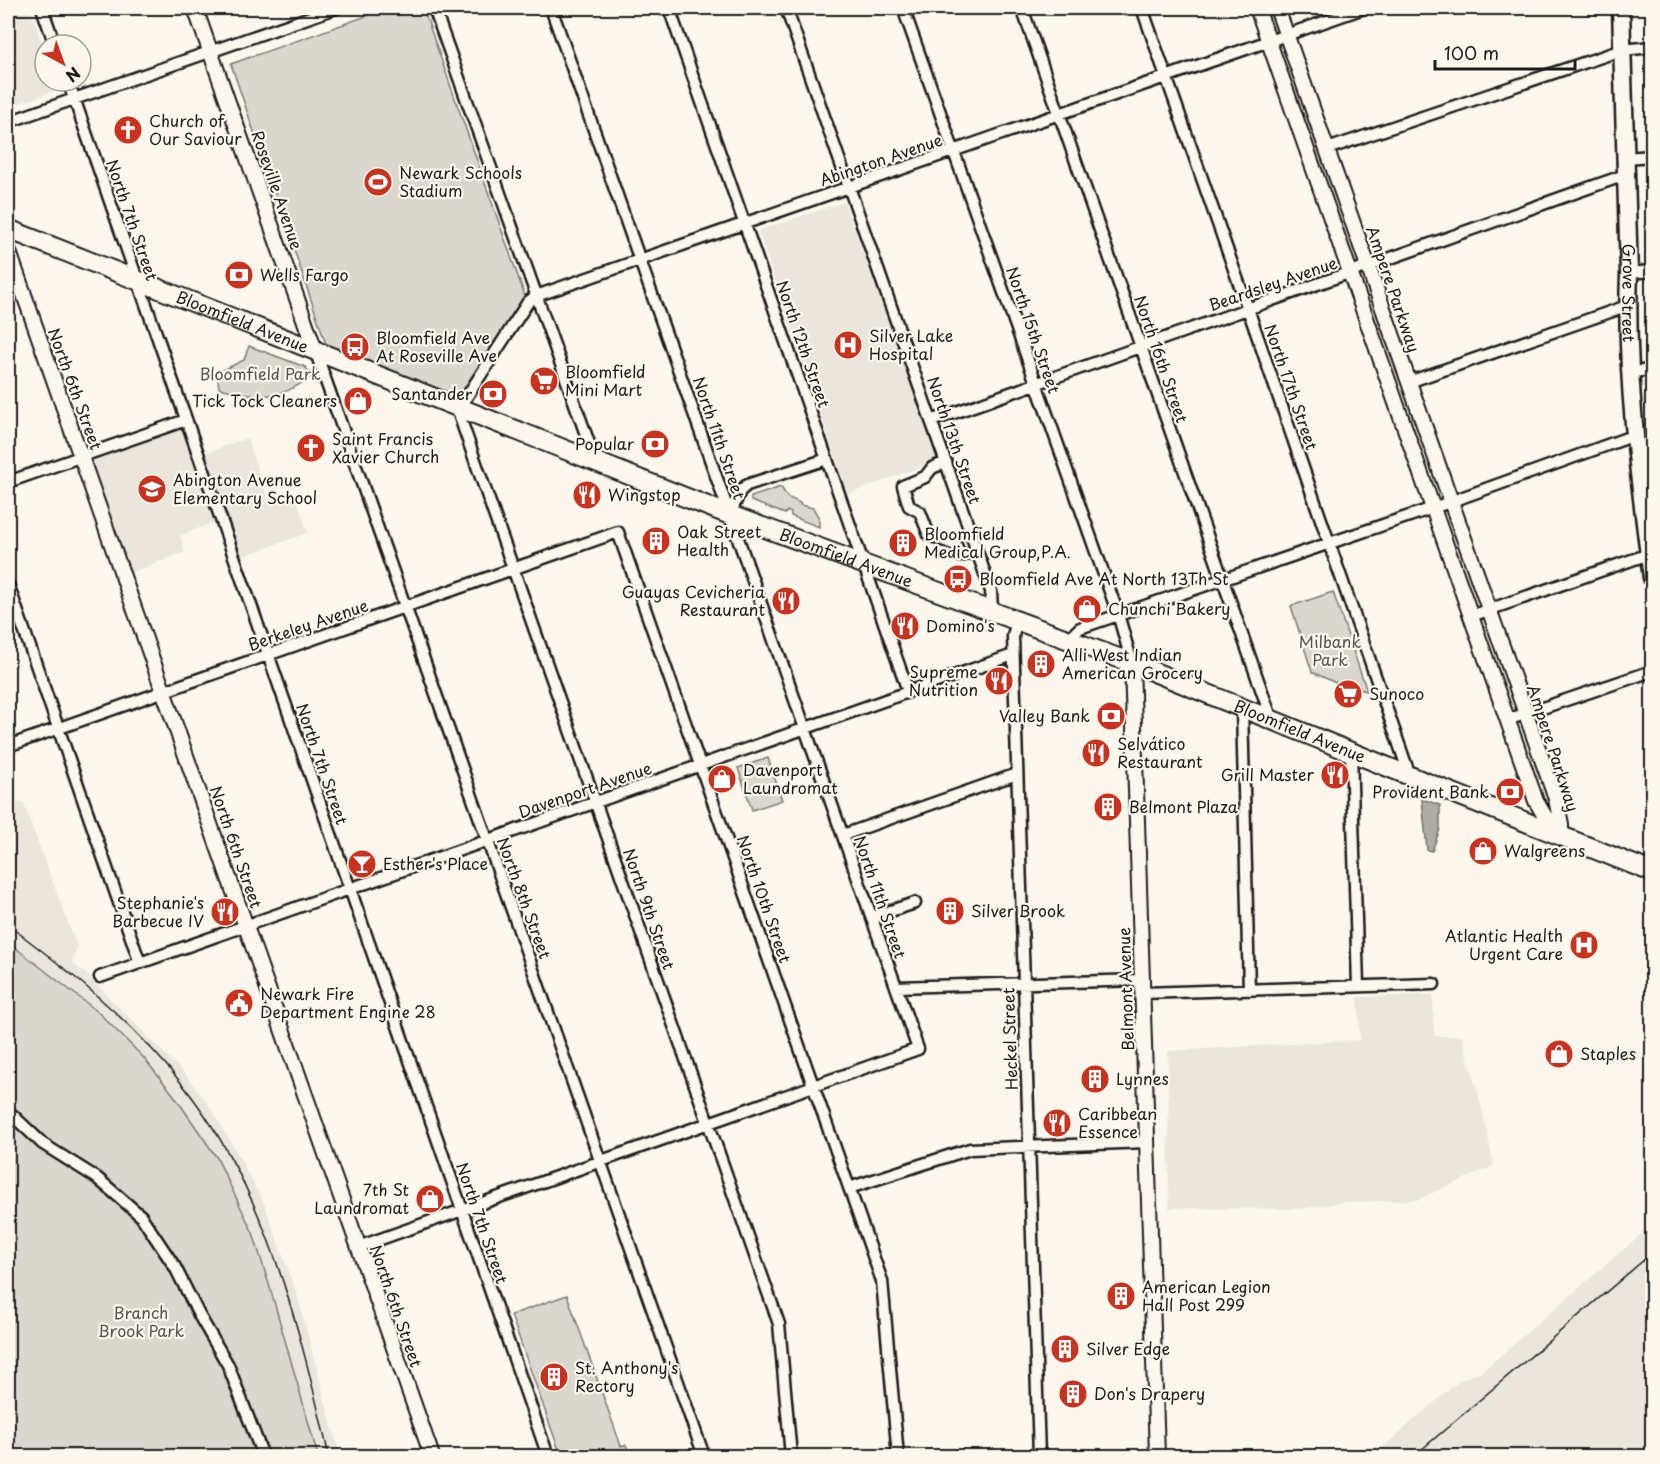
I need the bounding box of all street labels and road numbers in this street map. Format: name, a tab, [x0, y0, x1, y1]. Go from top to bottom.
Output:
street label: Roseville Avenue	[246, 127, 310, 253]
street label: Abington Avenue	[816, 127, 946, 191]
street label: North 7th Street	[101, 156, 165, 284]
street label: Ampere Parkway	[1361, 222, 1427, 355]
street label: Grove Street	[1617, 243, 1642, 343]
street label: Beardsley Avenue	[1205, 250, 1340, 316]
street label: North 15th Street	[1001, 263, 1067, 396]
street label: North 12th Street	[771, 277, 837, 410]
street label: Bloomfield Avenue	[173, 284, 313, 358]
street label: North 16th Street	[1129, 292, 1195, 426]
street label: North 17th Street	[1259, 321, 1325, 453]
street label: North 6th Street	[43, 324, 109, 453]
street label: North 11th Street	[688, 373, 752, 502]
street label: North 13th Street	[922, 373, 988, 507]
street label: Bloomfield Avenue	[776, 521, 916, 592]
street label: Berkeley Avenue	[244, 592, 371, 656]
street label: Ampere Parkway	[1522, 681, 1586, 814]
street label: Bloomfield Avenue	[1231, 693, 1370, 768]
street label: North 7th Street	[291, 700, 355, 828]
street label: Davenport Avenue	[515, 755, 655, 823]
street label: North 6th Street	[205, 782, 269, 912]
street label: North 10th Street	[732, 831, 798, 966]
street label: North 11th Street	[849, 832, 913, 961]
street label: North 8th Street	[492, 834, 558, 962]
street label: North 9th Street	[618, 845, 682, 973]
street label: Belmont Avenue	[1111, 927, 1139, 1051]
street label: Heckel Street	[995, 987, 1023, 1091]
street label: North 7th Street	[451, 1159, 515, 1287]
street label: North 6th Street	[365, 1241, 429, 1371]

